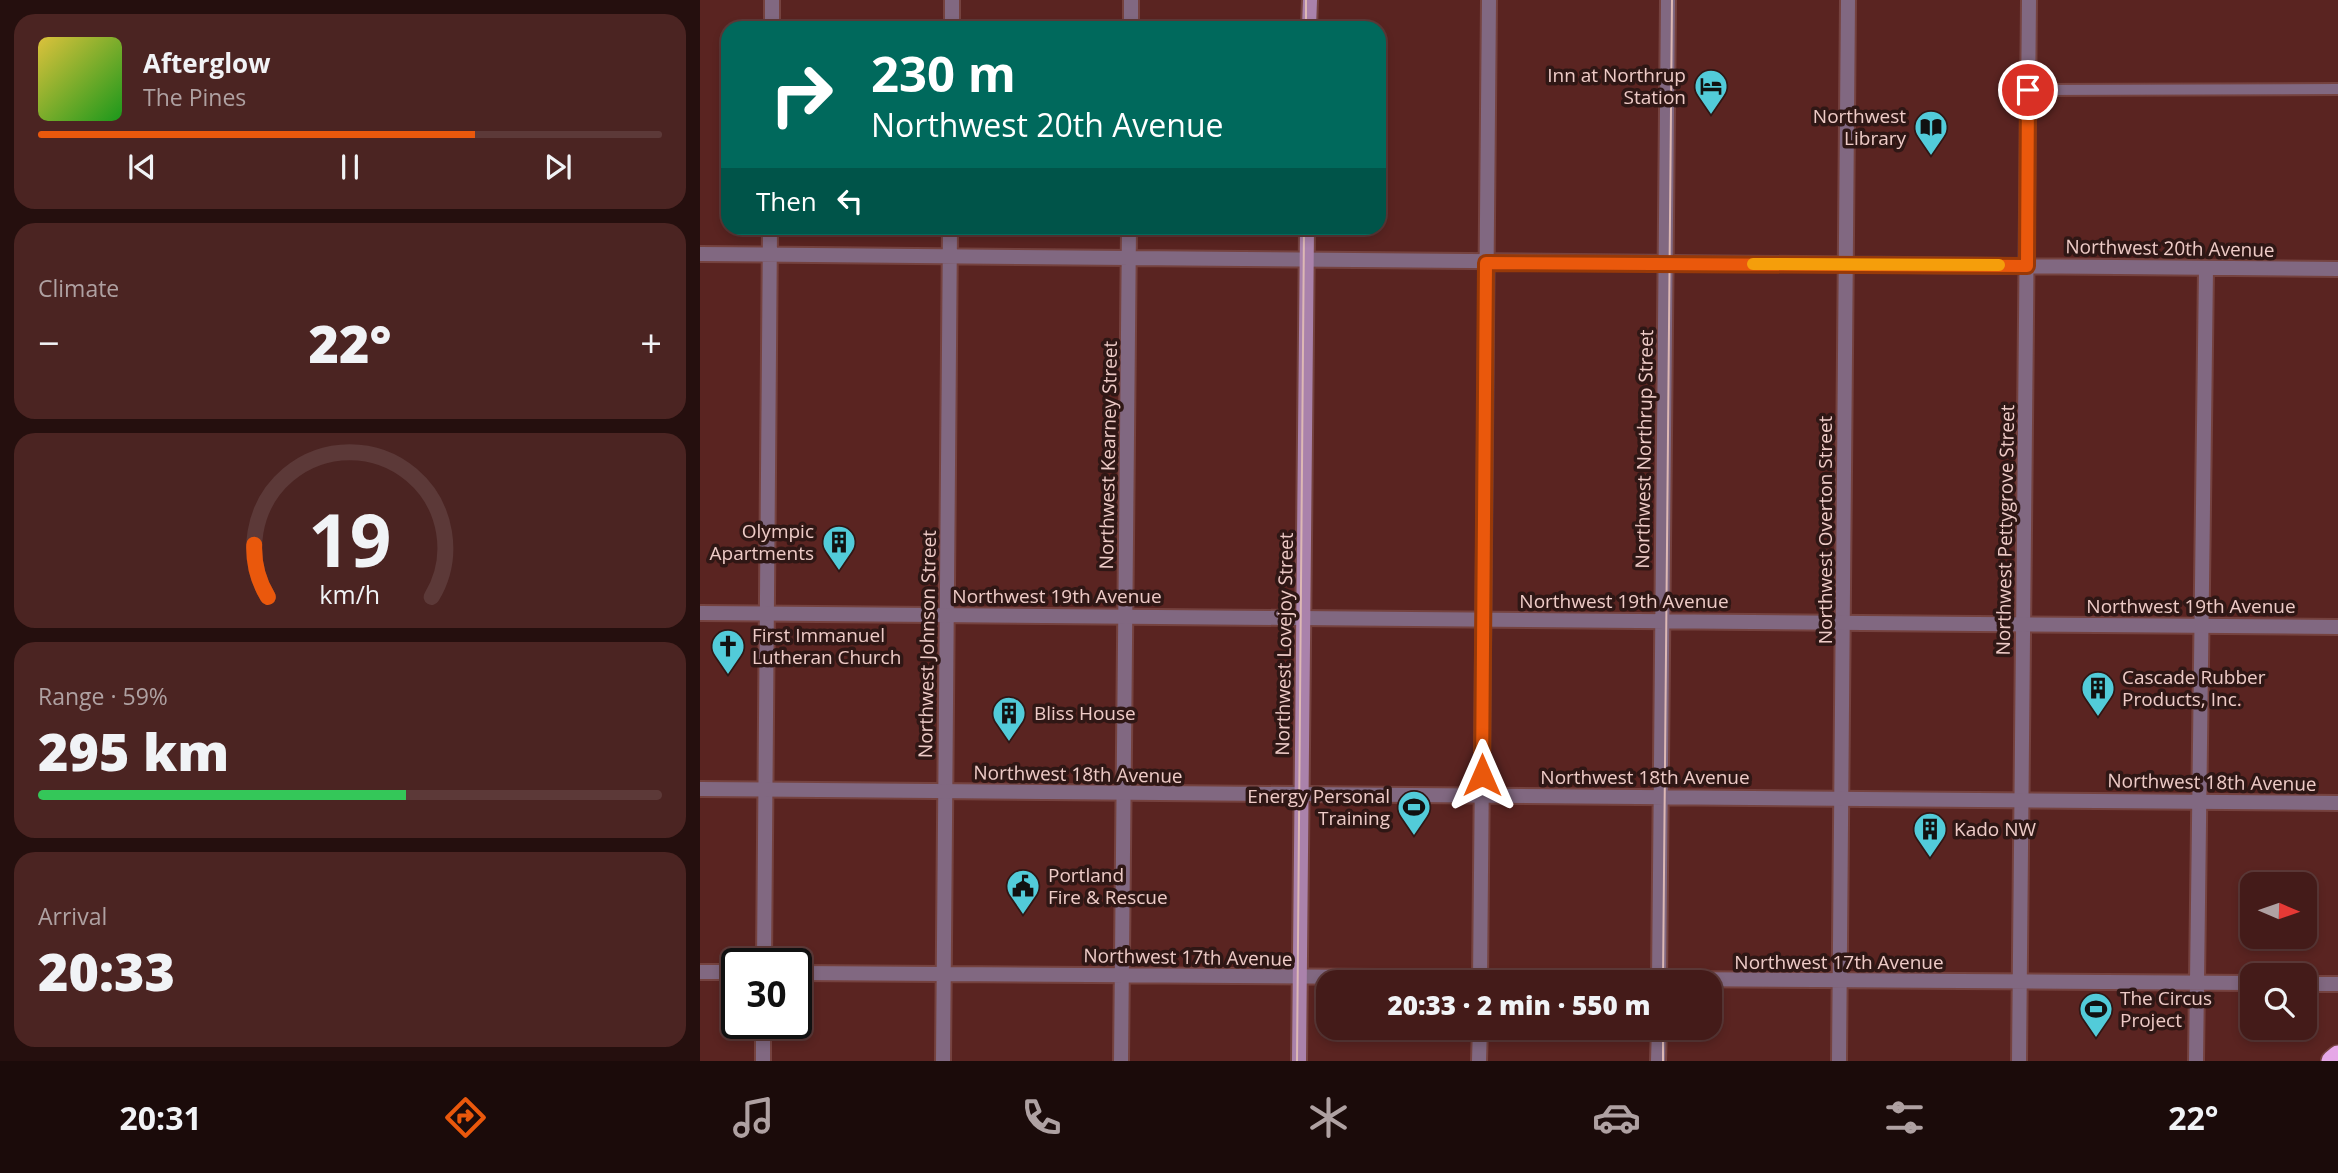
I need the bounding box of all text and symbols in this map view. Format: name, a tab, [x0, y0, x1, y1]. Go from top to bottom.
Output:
text: 230 m	[871, 40, 1016, 106]
text: Afterglow	[143, 45, 270, 81]
icon: right	[756, 49, 847, 140]
pin	[1998, 60, 2058, 120]
place label: Inn at Northrup Station	[1547, 62, 1686, 110]
hotel icon: Inn at Northrup Station	[1692, 67, 1730, 116]
icon: arrive	[2009, 71, 2047, 109]
text: The Pines	[143, 81, 246, 113]
text: Northwest 20th Avenue	[871, 103, 1224, 146]
place label: Northwest Library	[1813, 103, 1906, 151]
library icon: Northwest Library	[1912, 108, 1950, 157]
icon: previous	[123, 148, 161, 186]
icon: pause	[331, 148, 369, 186]
icon: next	[539, 148, 577, 186]
icon: left	[831, 182, 869, 220]
text: Then	[756, 183, 817, 219]
street label: Northwest 20th Avenue	[2065, 233, 2275, 263]
text: Climate	[38, 272, 119, 304]
text: 22°	[309, 307, 391, 378]
text: −	[38, 316, 60, 368]
text: +	[640, 316, 662, 368]
street label: Northwest Northrup Street	[1629, 329, 1659, 569]
street label: Northwest Kearney Street	[1093, 340, 1123, 569]
street label: Northwest Pettygrove Street	[1990, 404, 2020, 656]
street label: Northwest Overton Street	[1812, 415, 1838, 644]
text: 19	[308, 489, 392, 588]
place label: Olympic Apartments	[710, 518, 814, 566]
building icon: Olympic Apartments	[820, 523, 858, 572]
street label: Northwest Johnson Street	[912, 530, 942, 758]
street label: Northwest Lovejoy Street	[1269, 532, 1299, 756]
text: km/h	[320, 576, 380, 610]
street label: Northwest 19th Avenue	[952, 583, 1162, 609]
street label: Northwest 19th Avenue	[1519, 588, 1729, 614]
street label: Northwest 19th Avenue	[2086, 593, 2296, 619]
place label: First Immanuel Lutheran Church	[752, 622, 901, 670]
church icon: First Immanuel Lutheran Church	[709, 627, 747, 676]
place label: Cascade Rubber Products, Inc.	[2122, 664, 2266, 712]
building icon: Cascade Rubber Products, Inc.	[2079, 669, 2117, 718]
text: Range · 59%	[38, 680, 168, 712]
building icon: Bliss House	[990, 694, 1028, 743]
place label: Bliss House	[1034, 700, 1136, 726]
text: 295 km	[38, 715, 229, 786]
position arrow	[1445, 738, 1519, 812]
street label: Northwest 18th Avenue	[973, 759, 1183, 789]
street label: Northwest 18th Avenue	[1540, 764, 1750, 790]
street label: Northwest 18th Avenue	[2107, 767, 2317, 797]
place label: Energy Personal Training	[1247, 783, 1390, 831]
sports icon: Energy Personal Training	[1395, 788, 1433, 837]
building icon: Kado NW	[1911, 810, 1949, 859]
place label: Kado NW	[1954, 816, 2036, 842]
place label: Portland Fire & Rescue	[1048, 862, 1168, 910]
public building icon: Portland Fire & Rescue	[1004, 867, 1042, 916]
north arrow	[2240, 872, 2317, 948]
map controls	[2240, 872, 2317, 1040]
text: Arrival	[38, 900, 107, 932]
text: 20:33	[38, 935, 175, 1006]
street label: Northwest 17th Avenue	[1083, 942, 1293, 972]
speed limit sign: 30	[721, 948, 812, 1039]
street label: Northwest 17th Avenue	[1734, 949, 1944, 975]
button: search	[2240, 963, 2317, 1040]
place label: The Circus Project	[2120, 985, 2212, 1033]
text: 20:33 · 2 min · 550 m	[1388, 987, 1650, 1023]
sports icon: The Circus Project	[2077, 990, 2115, 1039]
icon: directions	[441, 1093, 490, 1142]
icon: music	[729, 1093, 778, 1142]
icon: phone	[1017, 1093, 1066, 1142]
icon: climate	[1304, 1093, 1353, 1142]
icon: car	[1592, 1093, 1641, 1142]
icon: filters	[1880, 1093, 1929, 1142]
text: 20:31	[119, 1096, 202, 1139]
text: 22°	[2168, 1096, 2219, 1139]

